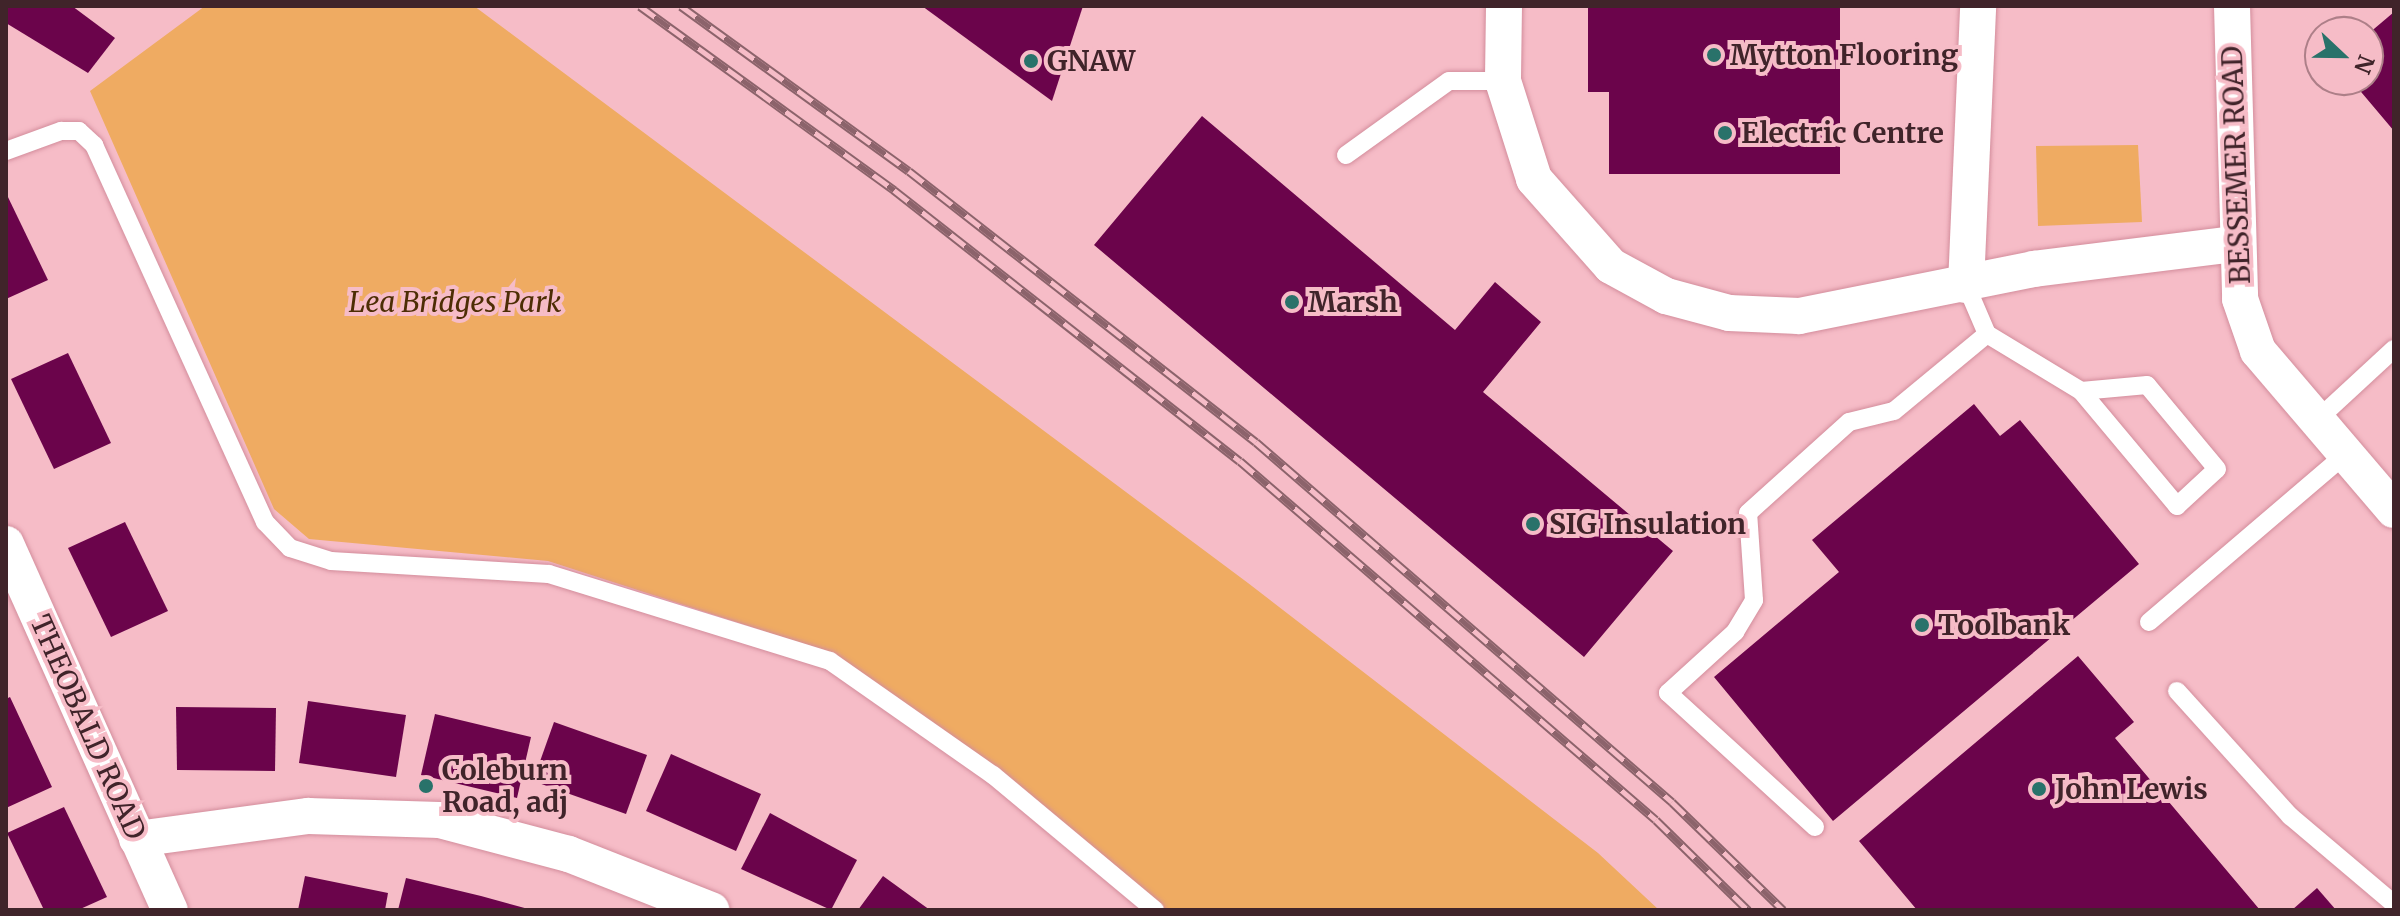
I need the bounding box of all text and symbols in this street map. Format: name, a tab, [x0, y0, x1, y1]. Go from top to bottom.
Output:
north arrow	[2304, 16, 2384, 96]
place label: Mytton Flooring	[1730, 38, 1958, 72]
place label: GNAW	[1047, 44, 1135, 78]
street label: BESSEMER ROAD	[2215, 45, 2257, 285]
marker: Mytton Flooring	[1705, 46, 1723, 64]
text: N	[2348, 51, 2381, 78]
marker: GNAW	[1022, 52, 1040, 70]
place label: Electric Centre	[1741, 116, 1944, 150]
marker: Electric Centre	[1716, 124, 1734, 142]
park label: Lea Bridges Park	[349, 285, 561, 319]
place label: Marsh	[1308, 285, 1398, 319]
marker: Marsh	[1283, 293, 1301, 311]
place label: SIG Insulation	[1549, 507, 1746, 541]
marker: SIG Insulation	[1524, 515, 1542, 533]
place label: Toolbank	[1938, 608, 2070, 642]
street label: THEOBALD ROAD	[23, 610, 153, 844]
marker: Toolbank	[1913, 616, 1931, 634]
place label: Coleburn Road, adj	[442, 753, 568, 819]
place label: John Lewis	[2055, 772, 2208, 806]
marker: Coleburn Road, adj	[417, 777, 435, 795]
marker: John Lewis	[2030, 780, 2048, 798]

